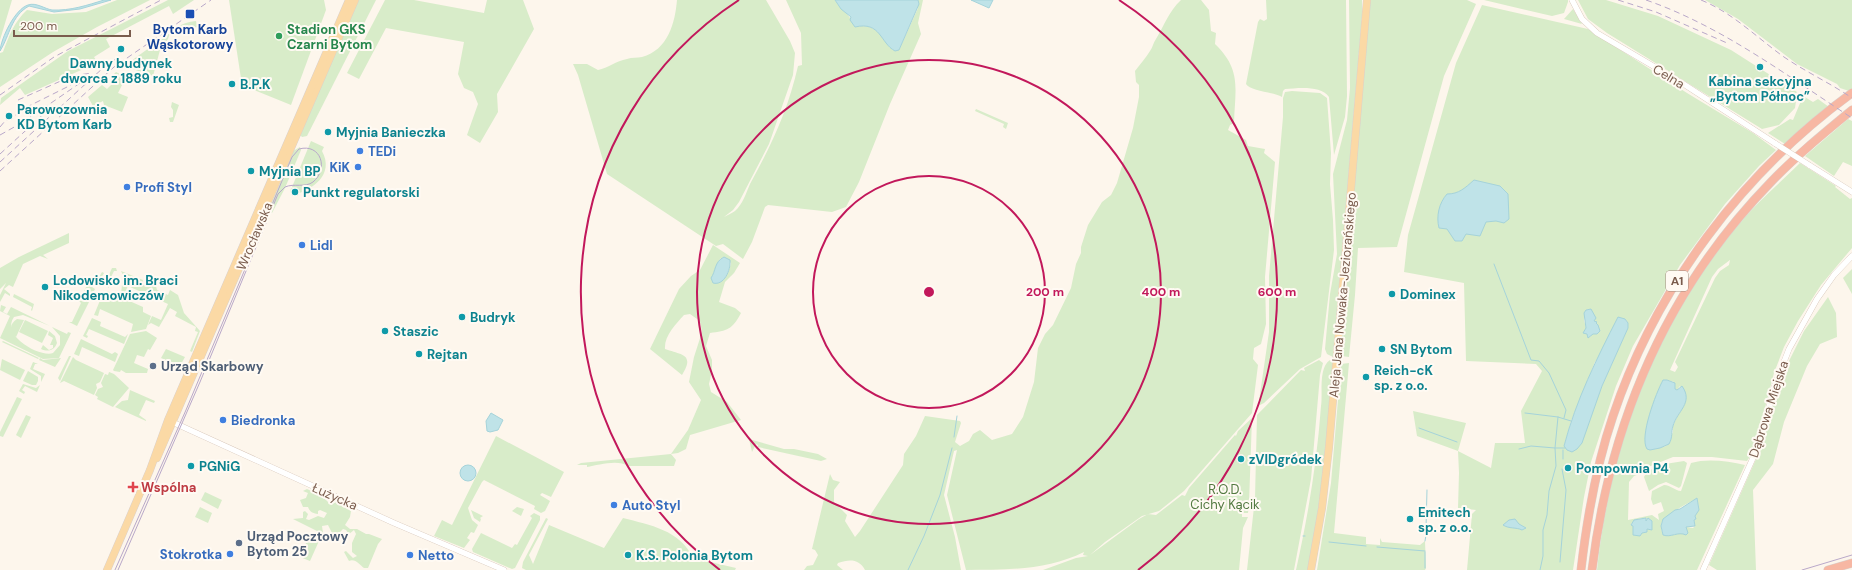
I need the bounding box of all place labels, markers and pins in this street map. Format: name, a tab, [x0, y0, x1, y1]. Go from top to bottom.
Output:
marker: Bytom Karb Wąskotorowy	[184, 8, 196, 20]
place label: Bytom Karb Wąskotorowy	[147, 21, 233, 53]
place label: Stadion GKS Czarni Bytom	[287, 21, 372, 53]
marker: Stadion GKS Czarni Bytom	[274, 31, 284, 41]
marker: Dawny budynek dworca z 1889 roku	[116, 44, 126, 54]
place label: Dawny budynek dworca z 1889 roku	[61, 55, 181, 87]
marker: Kabina sekcyjna „Bytom Północ”	[1755, 62, 1765, 72]
place label: Kabina sekcyjna „Bytom Północ”	[1708, 73, 1812, 105]
place label: B.P.K	[240, 76, 271, 93]
marker: B.P.K	[227, 79, 237, 89]
place label: Parowozownia KD Bytom Karb	[17, 101, 112, 133]
marker: Parowozownia KD Bytom Karb	[4, 111, 14, 121]
place label: Myjnia Banieczka	[336, 124, 446, 141]
marker: Myjnia Banieczka	[323, 127, 333, 137]
place label: TEDi	[368, 143, 396, 160]
marker: TEDi	[355, 146, 365, 156]
place label: KiK	[329, 159, 351, 176]
marker: KiK	[353, 162, 363, 172]
place label: Myjnia BP	[259, 163, 320, 180]
marker: Myjnia BP	[246, 166, 256, 176]
place label: Profi Styl	[135, 179, 192, 196]
marker: Profi Styl	[122, 182, 132, 192]
place label: Punkt regulatorski	[303, 184, 420, 201]
marker: Punkt regulatorski	[290, 187, 300, 197]
place label: Lidl	[310, 237, 333, 254]
marker: Lidl	[297, 240, 307, 250]
place label: Lodowisko im. Braci Nikodemowiczów	[53, 272, 178, 304]
marker: Lodowisko im. Braci Nikodemowiczów	[40, 282, 50, 292]
centre of rings	[922, 285, 936, 299]
place label: Dominex	[1400, 286, 1456, 303]
marker: Dominex	[1387, 289, 1397, 299]
place label: Budryk	[470, 309, 516, 326]
marker: Budryk	[457, 312, 467, 322]
place label: Staszic	[393, 323, 439, 340]
marker: Staszic	[380, 326, 390, 336]
place label: SN Bytom	[1390, 341, 1452, 358]
marker: SN Bytom	[1377, 344, 1387, 354]
place label: Rejtan	[427, 346, 467, 363]
marker: Rejtan	[414, 349, 424, 359]
place label: Urząd Skarbowy	[161, 358, 264, 375]
marker: Urząd Skarbowy	[148, 361, 158, 371]
place label: Reich-cK sp. z o.o.	[1374, 362, 1434, 394]
marker: Reich-cK sp. z o.o.	[1361, 372, 1371, 382]
place label: Biedronka	[231, 412, 295, 429]
marker: Biedronka	[218, 415, 228, 425]
place label: zVIDgródek	[1249, 451, 1323, 468]
marker: zVIDgródek	[1236, 454, 1246, 464]
place label: PGNiG	[199, 458, 240, 475]
place label: Pompownia P4	[1576, 460, 1669, 477]
marker: PGNiG	[186, 461, 196, 471]
marker: Pompownia P4	[1563, 463, 1573, 473]
place label: Wspólna	[141, 479, 196, 496]
marker: Wspólna	[128, 482, 138, 492]
place label: Auto Styl	[622, 497, 680, 514]
marker: Auto Styl	[609, 500, 619, 510]
place label: Emitech sp. z o.o.	[1418, 504, 1472, 536]
marker: Emitech sp. z o.o.	[1405, 514, 1415, 524]
place label: Urząd Pocztowy Bytom 25	[247, 528, 348, 560]
marker: Urząd Pocztowy Bytom 25	[234, 538, 244, 548]
place label: Stokrotka	[160, 546, 222, 563]
place label: Netto	[418, 547, 454, 564]
place label: K.S. Polonia Bytom	[636, 547, 753, 564]
marker: Stokrotka	[225, 549, 235, 559]
marker: Netto	[405, 550, 415, 560]
marker: K.S. Polonia Bytom	[623, 550, 633, 560]

